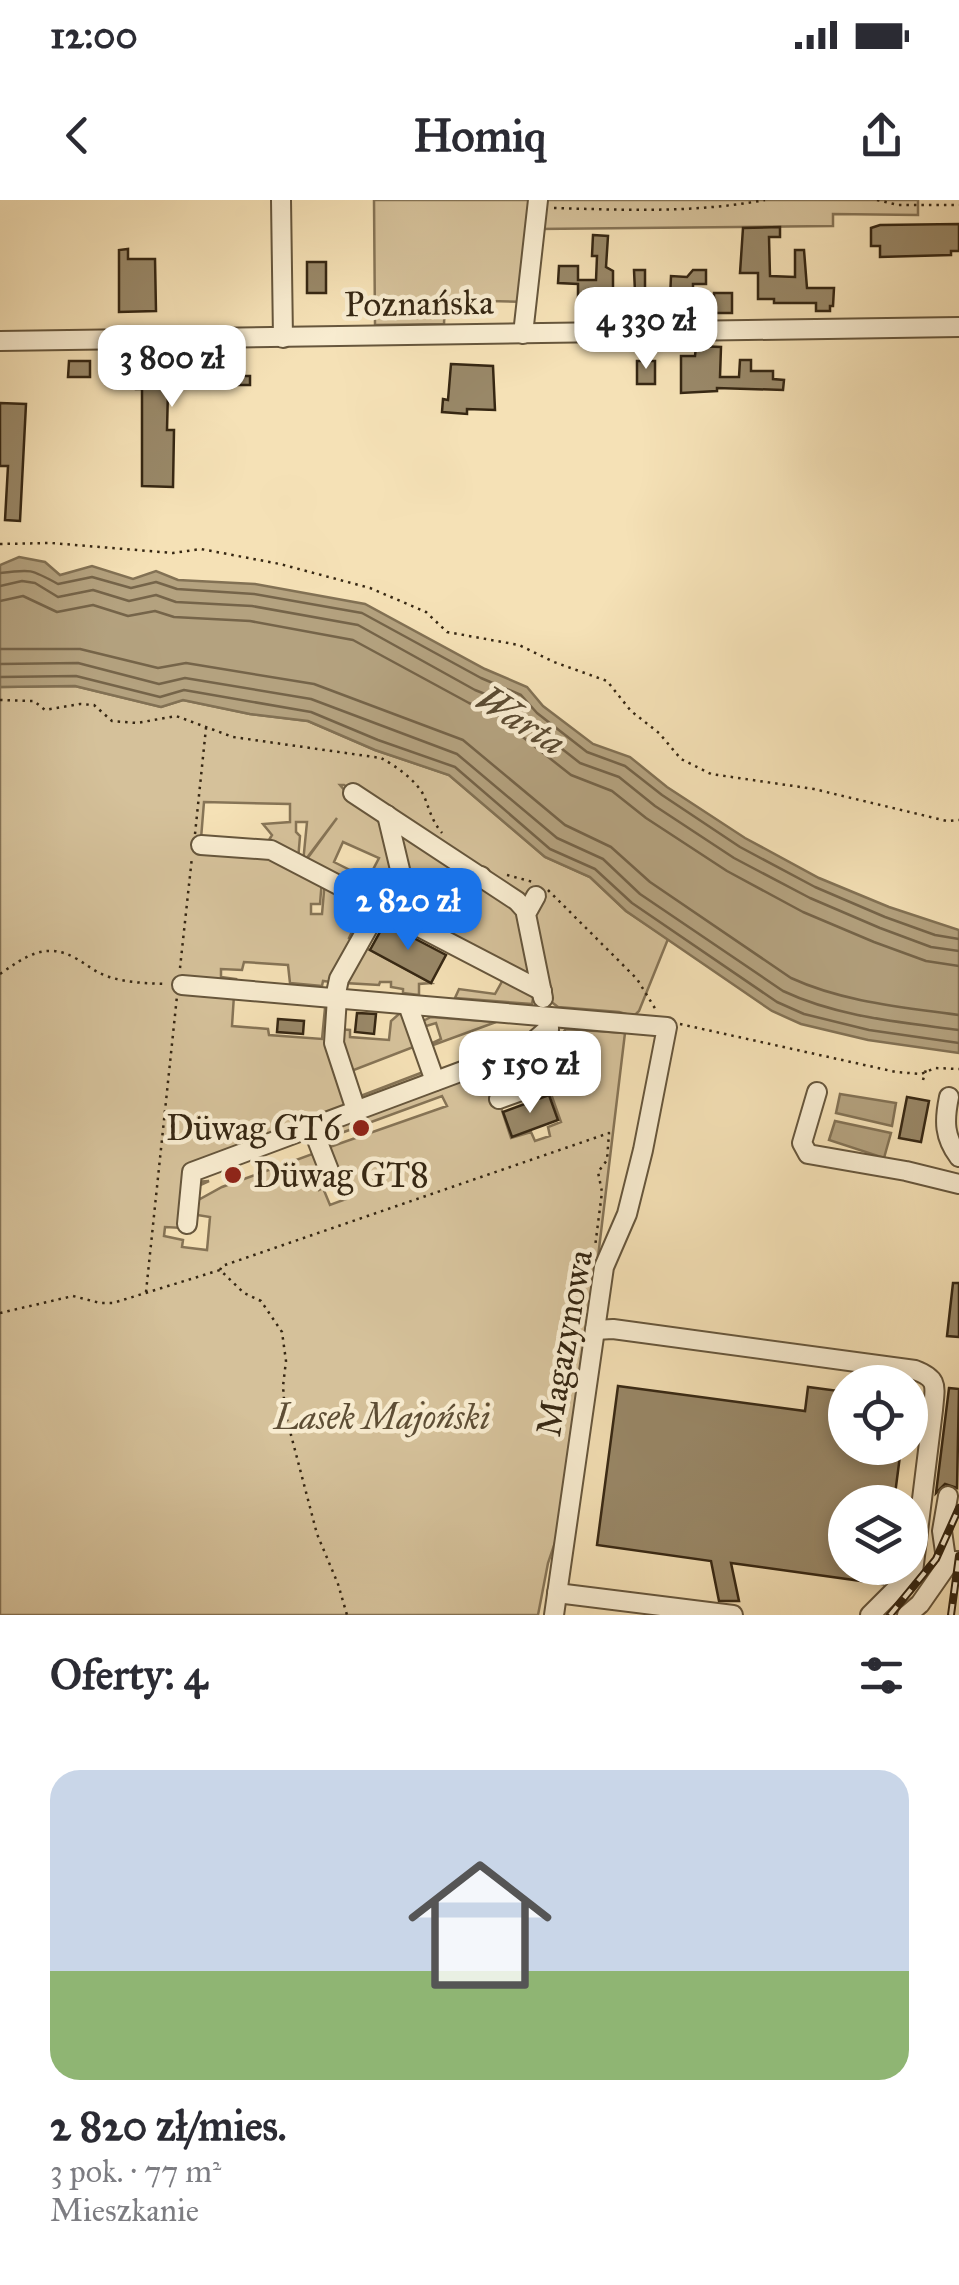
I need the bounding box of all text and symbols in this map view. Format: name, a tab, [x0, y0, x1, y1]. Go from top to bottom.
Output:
text: 12:00	[50, 12, 138, 58]
icon: back	[50, 108, 105, 163]
text: Homiq	[413, 108, 546, 163]
icon: share	[854, 108, 909, 163]
street label: Poznańska	[344, 281, 494, 326]
pin: 4 330 zł	[543, 287, 749, 372]
text: 4 330 zł	[596, 300, 696, 339]
pin: 3 800 zł	[69, 325, 275, 410]
text: 3 800 zł	[120, 338, 224, 377]
water label: Warta	[468, 675, 574, 765]
pin: 2 820 zł	[305, 868, 511, 953]
text: 2 820 zł	[356, 881, 460, 920]
pin: 5 150 zł	[427, 1031, 633, 1116]
text: 5 150 zł	[481, 1044, 579, 1083]
place label: Düwag GT6	[166, 1107, 342, 1150]
marker: Düwag GT6	[350, 1117, 372, 1139]
place label: Düwag GT8	[253, 1154, 429, 1197]
marker: Düwag GT8	[222, 1164, 244, 1186]
street label: Magazynowa	[527, 1246, 602, 1440]
map controls	[828, 1365, 928, 1585]
button: locate	[828, 1365, 928, 1465]
park label: Lasek Majoński	[272, 1396, 490, 1439]
button: layers	[828, 1485, 928, 1585]
icon: filters	[854, 1648, 909, 1703]
text: Oferty: 4	[50, 1649, 207, 1701]
icon: home	[390, 1835, 570, 2015]
text: 2 820 zł/mies.	[50, 2100, 287, 2152]
text: 3 pok. · 77 m²	[50, 2152, 221, 2191]
text: Mieszkanie	[50, 2191, 199, 2230]

